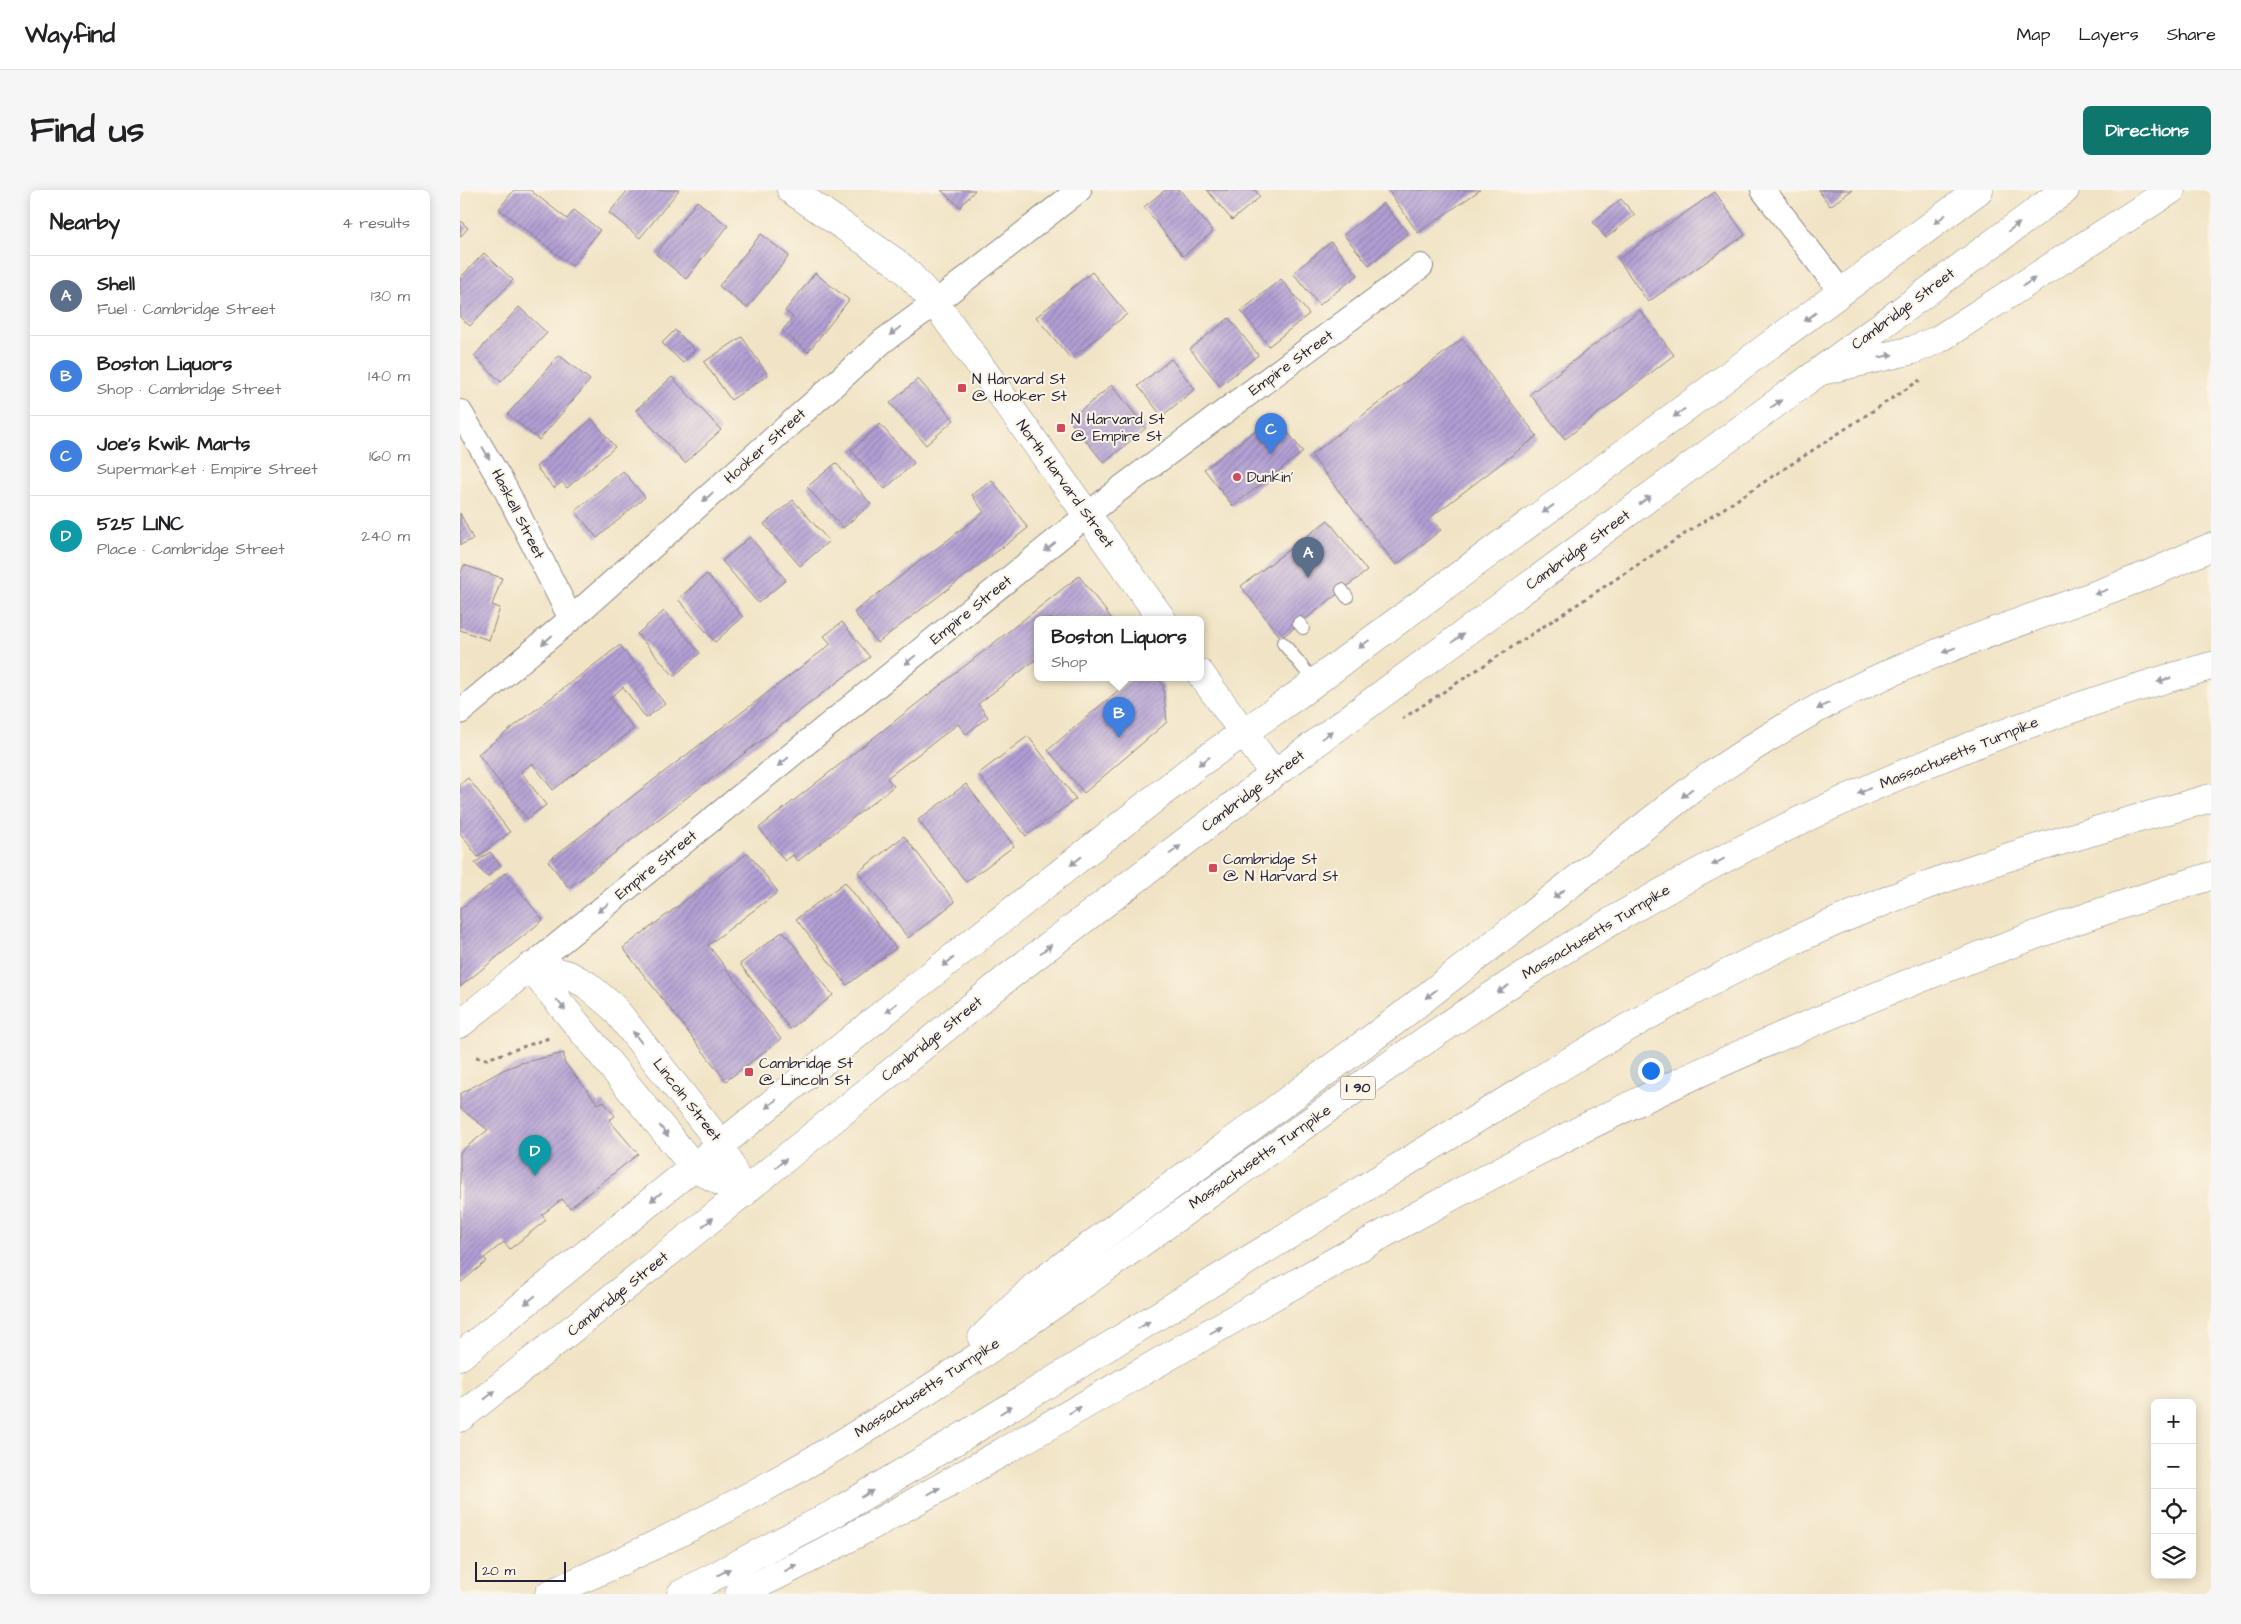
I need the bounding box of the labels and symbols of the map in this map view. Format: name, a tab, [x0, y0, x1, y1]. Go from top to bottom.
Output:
one-way arrow	[1934, 214, 1947, 225]
one-way arrow	[2007, 221, 2020, 232]
street label: Cambridge Street	[1847, 263, 1960, 356]
one-way arrow	[2022, 277, 2035, 287]
one-way arrow	[1804, 311, 1817, 322]
street label: Empire Street	[1244, 325, 1338, 401]
one-way arrow	[889, 326, 902, 337]
one-way arrow	[1878, 352, 1893, 360]
place label: N Harvard St @ Hooker St	[972, 369, 1067, 407]
marker: N Harvard St @ Hooker St	[956, 382, 968, 394]
one-way arrow	[1769, 399, 1783, 409]
street label: Hooker Street	[719, 403, 811, 489]
one-way arrow	[1673, 407, 1686, 418]
place label: N Harvard St @ Empire St	[1071, 409, 1165, 447]
pin: C	[1255, 413, 1287, 454]
street label: North Harvard Street	[1011, 415, 1119, 553]
marker: N Harvard St @ Empire St	[1055, 422, 1067, 434]
one-way arrow	[482, 447, 491, 460]
street label: Haskell Street	[486, 465, 550, 563]
place label: Dunkin'	[1247, 467, 1293, 488]
marker: Dunkin'	[1231, 471, 1243, 483]
one-way arrow	[703, 491, 715, 503]
one-way arrow	[1638, 495, 1651, 506]
one-way arrow	[1541, 504, 1555, 514]
street label: Cambridge Street	[1521, 505, 1635, 596]
pin: A	[1292, 537, 1324, 578]
one-way arrow	[1043, 541, 1056, 552]
street label: Empire Street	[926, 570, 1016, 650]
one-way arrow	[2093, 588, 2108, 596]
one-way arrow	[1451, 633, 1465, 643]
one-way arrow	[542, 634, 554, 646]
one-way arrow	[1358, 639, 1371, 650]
one-way arrow	[1942, 646, 1956, 654]
one-way arrow	[904, 654, 917, 665]
one-way arrow	[2157, 676, 2172, 684]
pin: B	[1103, 697, 1135, 738]
one-way arrow	[1817, 701, 1830, 710]
street label: Massachusetts Turnpike	[1877, 712, 2041, 794]
one-way arrow	[1320, 729, 1333, 740]
street label: Cambridge Street	[1197, 745, 1310, 838]
one-way arrow	[1197, 756, 1210, 766]
one-way arrow	[777, 757, 790, 768]
one-way arrow	[1857, 787, 1871, 795]
one-way arrow	[1681, 788, 1694, 799]
street label: Empire Street	[611, 825, 701, 905]
one-way arrow	[1168, 845, 1181, 856]
place label: Cambridge St @ N Harvard St	[1223, 849, 1338, 887]
one-way arrow	[1069, 856, 1083, 866]
one-way arrow	[1711, 858, 1725, 866]
marker: Cambridge St @ N Harvard St	[1207, 862, 1219, 874]
street label: Massachusetts Turnpike	[1518, 879, 1674, 985]
one-way arrow	[1552, 889, 1566, 899]
one-way arrow	[597, 903, 610, 914]
one-way arrow	[1039, 943, 1052, 954]
one-way arrow	[942, 956, 955, 967]
one-way arrow	[1496, 984, 1509, 993]
one-way arrow	[1425, 988, 1438, 999]
street label: Cambridge Street	[877, 992, 988, 1087]
one-way arrow	[555, 998, 566, 1011]
one-way arrow	[884, 1002, 897, 1013]
one-way arrow	[632, 1031, 643, 1044]
place label: Cambridge St @ Lincoln St	[759, 1053, 853, 1091]
street label: Lincoln Street	[648, 1054, 726, 1146]
your location	[1638, 1058, 1664, 1084]
marker: Cambridge St @ Lincoln St	[743, 1066, 755, 1078]
road number: I 90	[1340, 1076, 1376, 1100]
one-way arrow	[765, 1098, 778, 1109]
street label: Massachusetts Turnpike	[1185, 1100, 1335, 1214]
one-way arrow	[658, 1124, 669, 1137]
pin: D	[519, 1135, 551, 1176]
one-way arrow	[774, 1157, 787, 1168]
one-way arrow	[650, 1192, 663, 1203]
one-way arrow	[701, 1216, 714, 1227]
street label: Cambridge Street	[563, 1247, 674, 1342]
one-way arrow	[524, 1294, 537, 1305]
one-way arrow	[1138, 1320, 1151, 1329]
one-way arrow	[1209, 1325, 1223, 1334]
street label: Massachusetts Turnpike	[850, 1333, 1004, 1443]
one-way arrow	[483, 1390, 497, 1400]
one-way arrow	[999, 1406, 1013, 1415]
one-way arrow	[1068, 1406, 1081, 1415]
one-way arrow	[926, 1487, 941, 1495]
one-way arrow	[860, 1490, 873, 1499]
scale bar	[475, 1559, 566, 1582]
one-way arrow	[783, 1564, 798, 1572]
one-way arrow	[717, 1568, 732, 1576]

